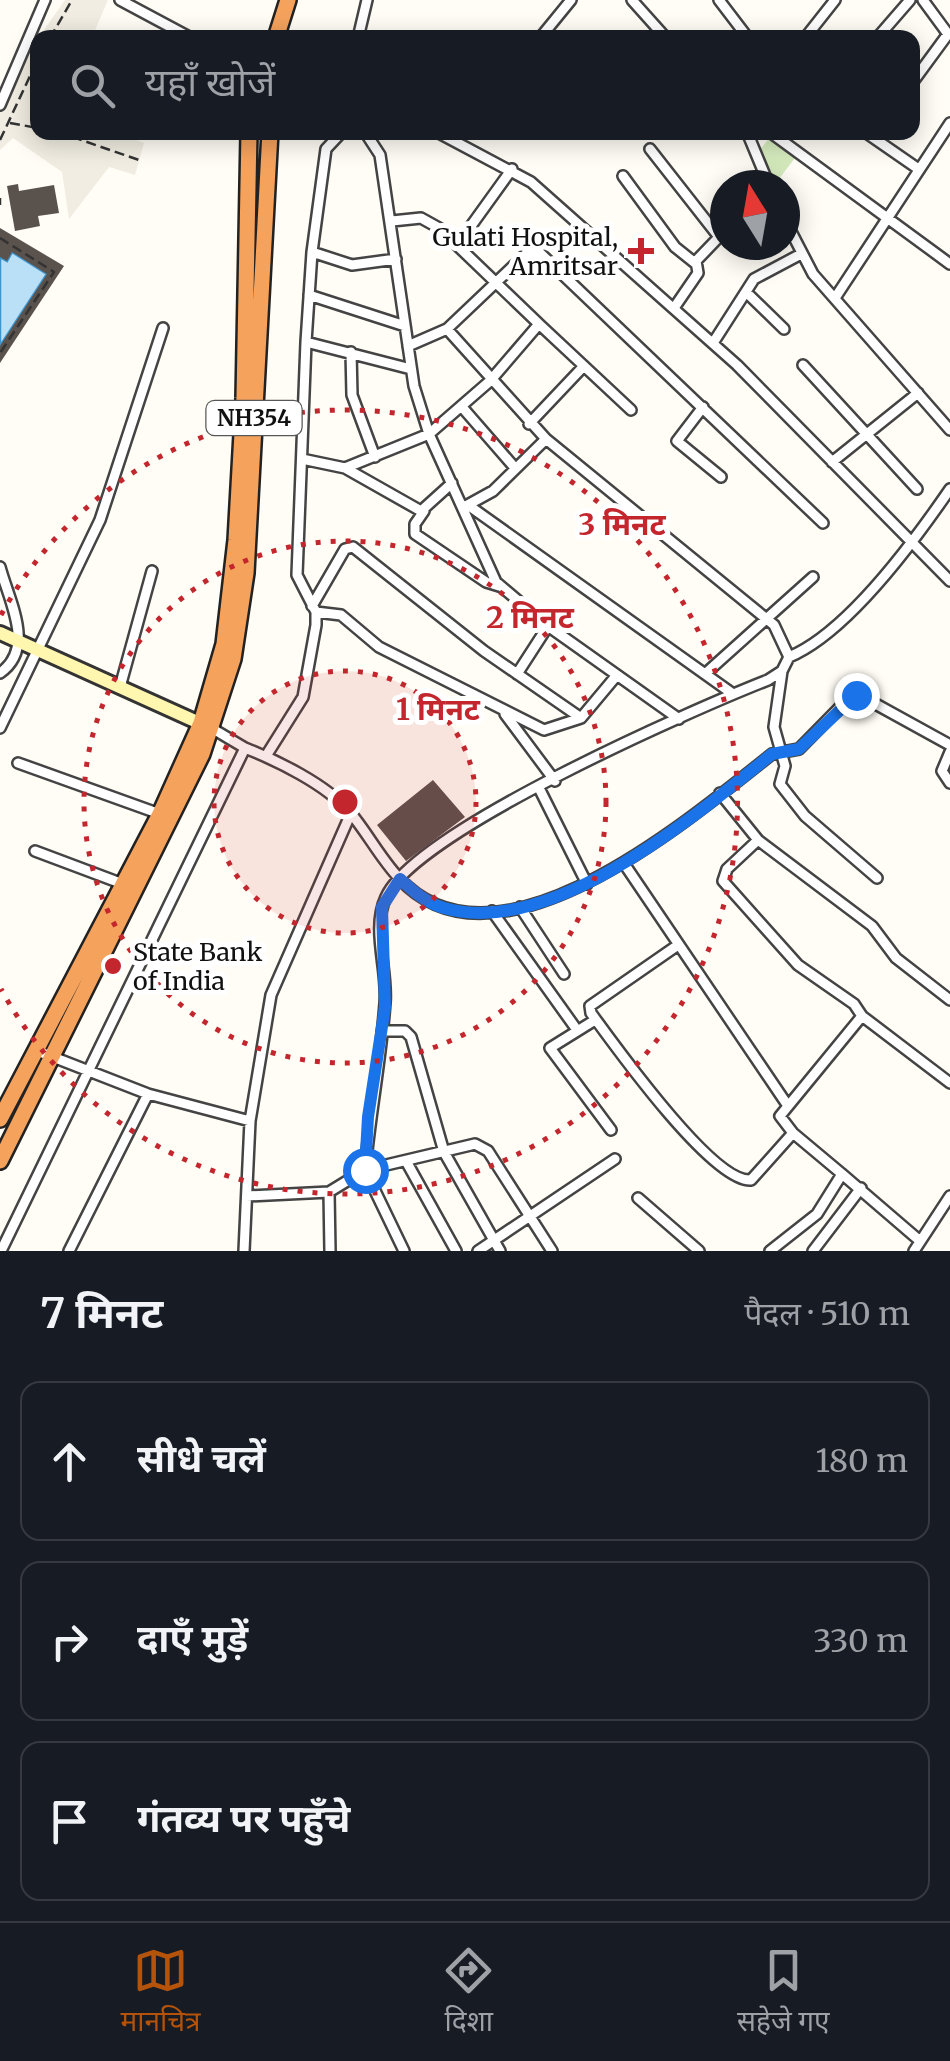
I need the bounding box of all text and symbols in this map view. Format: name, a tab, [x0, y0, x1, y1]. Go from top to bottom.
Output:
search box	[30, 30, 920, 140]
icon: search	[65, 58, 120, 113]
text: यहाँ खोजें	[145, 59, 275, 106]
north arrow	[710, 170, 800, 260]
place label: Gulati Hospital, Amritsar	[432, 221, 618, 282]
marker: Gulati Hospital, Amritsar	[628, 238, 654, 264]
road number: NH354	[206, 401, 302, 435]
text: 3 मिनट	[578, 505, 666, 543]
text: 2 मिनट	[486, 598, 575, 636]
route end	[834, 673, 880, 719]
text: 1 मिनट	[396, 690, 481, 728]
centre of rings	[327, 784, 363, 820]
place label: State Bank of India	[133, 936, 262, 997]
marker: State Bank of India	[102, 955, 124, 977]
route start	[343, 1148, 389, 1194]
text: 7 मिनट	[40, 1287, 163, 1339]
text: पैदल · 510 m	[744, 1294, 910, 1334]
icon: ahead	[42, 1434, 97, 1489]
text: सीधे चलें	[137, 1435, 266, 1482]
text: 180 m	[816, 1441, 908, 1481]
icon: right	[42, 1614, 97, 1669]
text: दाएँ मुड़ें	[137, 1615, 248, 1662]
text: 330 m	[813, 1621, 908, 1661]
icon: arrive	[42, 1794, 97, 1849]
text: गंतव्य पर पहुँचे	[137, 1795, 350, 1842]
tab: मानचित्र	[120, 1943, 200, 2042]
tab: दिशा	[441, 1943, 496, 2042]
tab: सहेजे गए	[737, 1943, 830, 2042]

